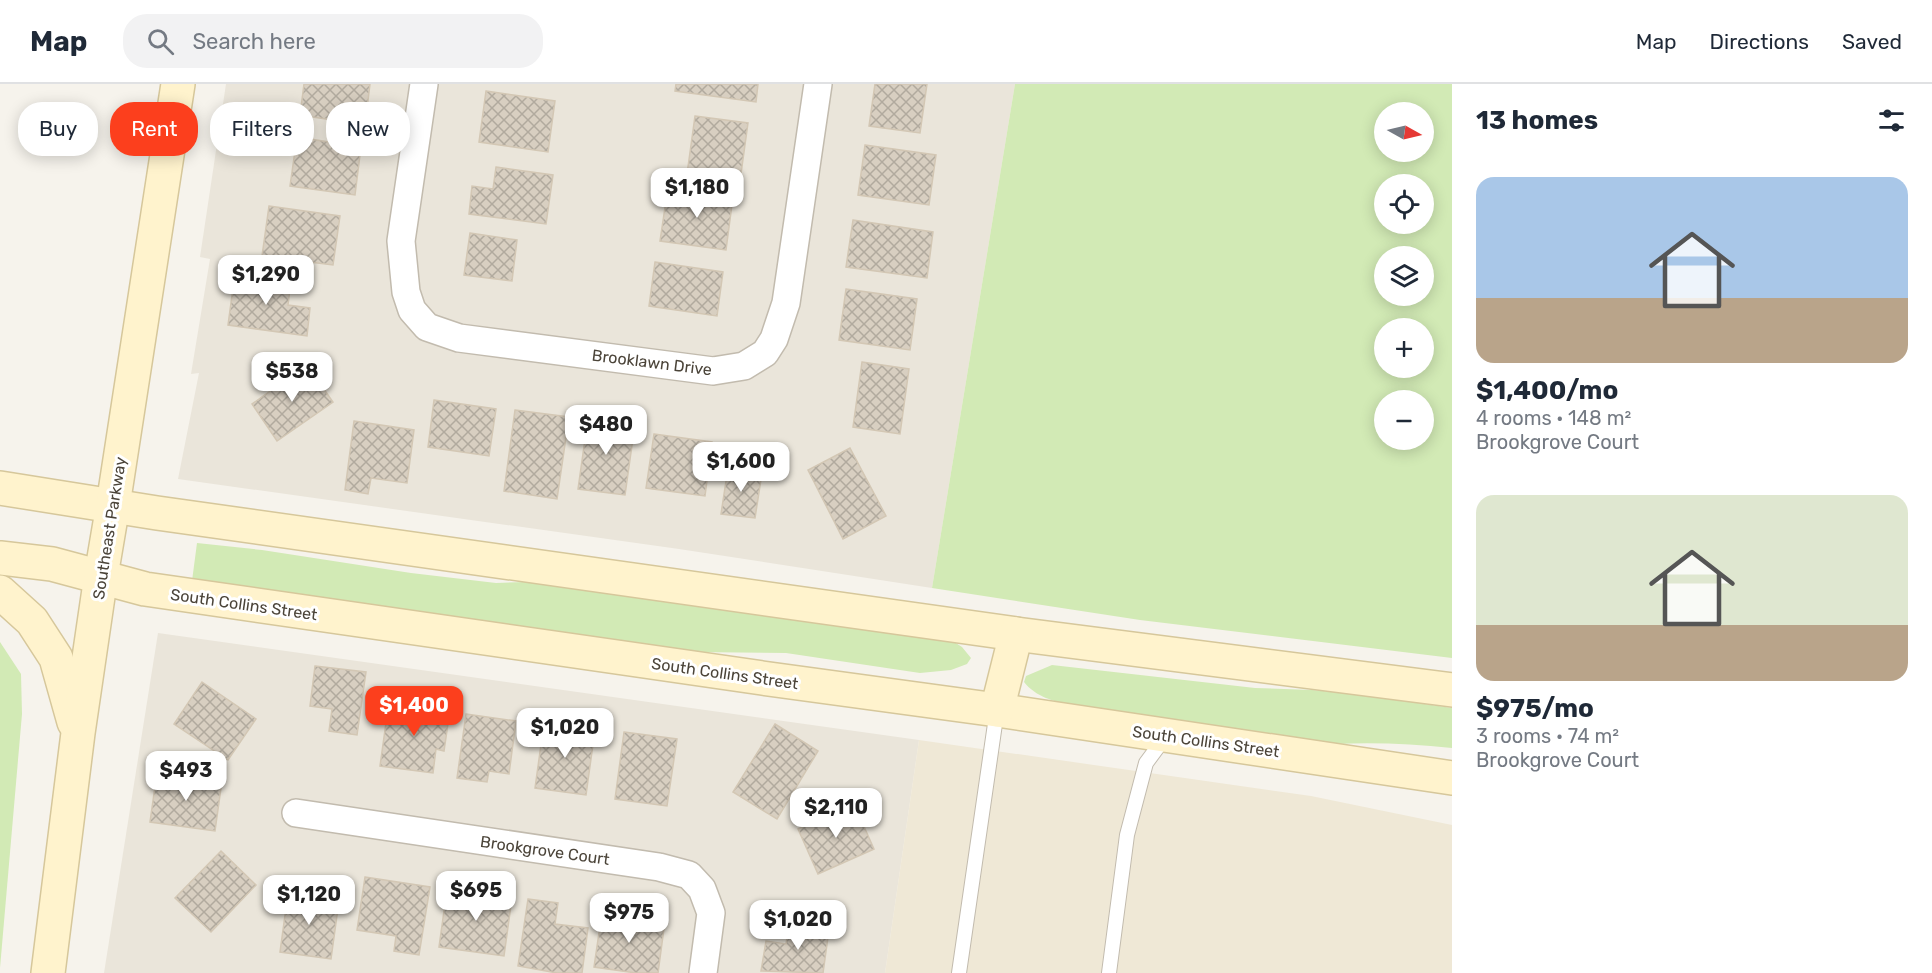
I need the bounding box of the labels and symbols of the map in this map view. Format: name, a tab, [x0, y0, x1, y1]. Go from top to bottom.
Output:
north arrow	[1374, 102, 1434, 162]
pin: $1,180	[648, 168, 746, 219]
pin: $1,290	[217, 255, 315, 306]
street label: Brooklawn Drive	[591, 346, 713, 379]
pin: $538	[256, 352, 328, 403]
pin: $480	[570, 405, 642, 456]
pin: $1,600	[692, 442, 790, 493]
street label: Southeast Parkway	[89, 455, 130, 601]
street label: South Collins Street	[169, 585, 319, 624]
street label: South Collins Street	[650, 654, 800, 693]
pin: $1,400	[365, 686, 463, 737]
pin: $1,020	[516, 708, 614, 759]
street label: South Collins Street	[1131, 722, 1281, 761]
pin: $493	[150, 751, 222, 802]
pin: $2,110	[787, 788, 885, 839]
street label: Brookgrove Court	[479, 832, 611, 869]
pin: $695	[440, 871, 512, 922]
pin: $1,120	[260, 875, 358, 926]
pin: $975	[593, 893, 665, 944]
pin: $1,020	[749, 900, 847, 951]

